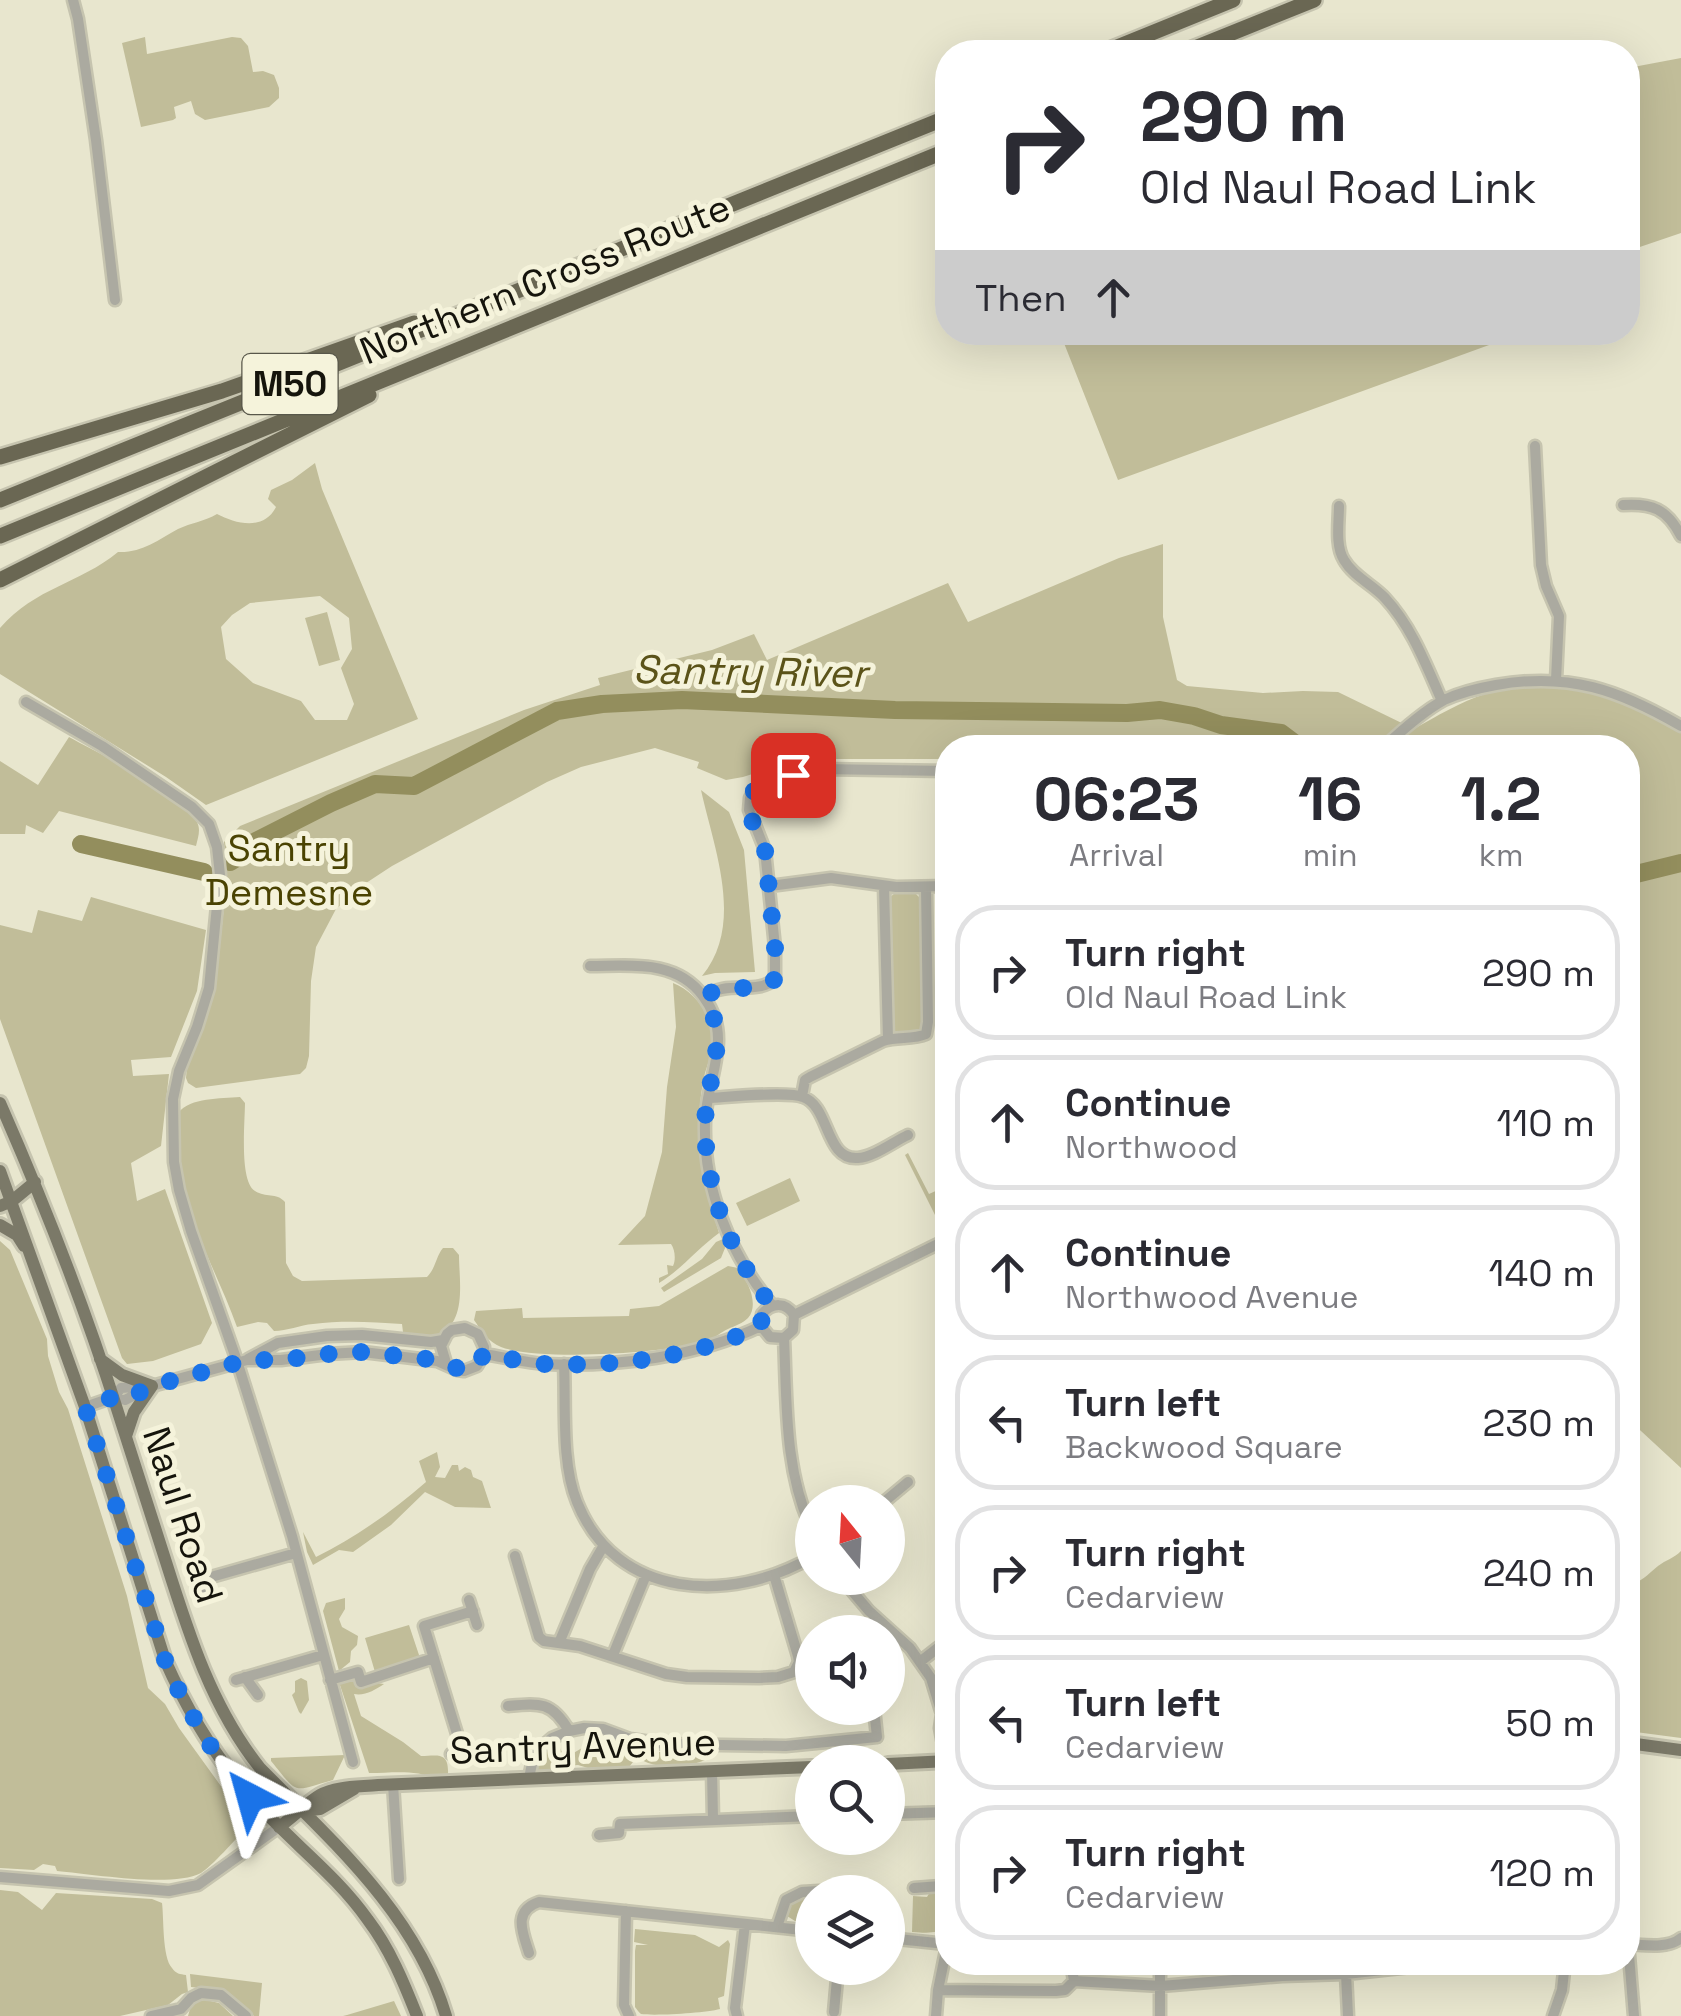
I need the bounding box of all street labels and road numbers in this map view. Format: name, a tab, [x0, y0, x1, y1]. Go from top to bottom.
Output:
street label: Northern Cross Route	[353, 183, 737, 375]
road number: M50	[242, 354, 338, 414]
street label: Naul Road	[132, 1421, 234, 1609]
street label: Santry Avenue	[449, 1717, 717, 1775]

